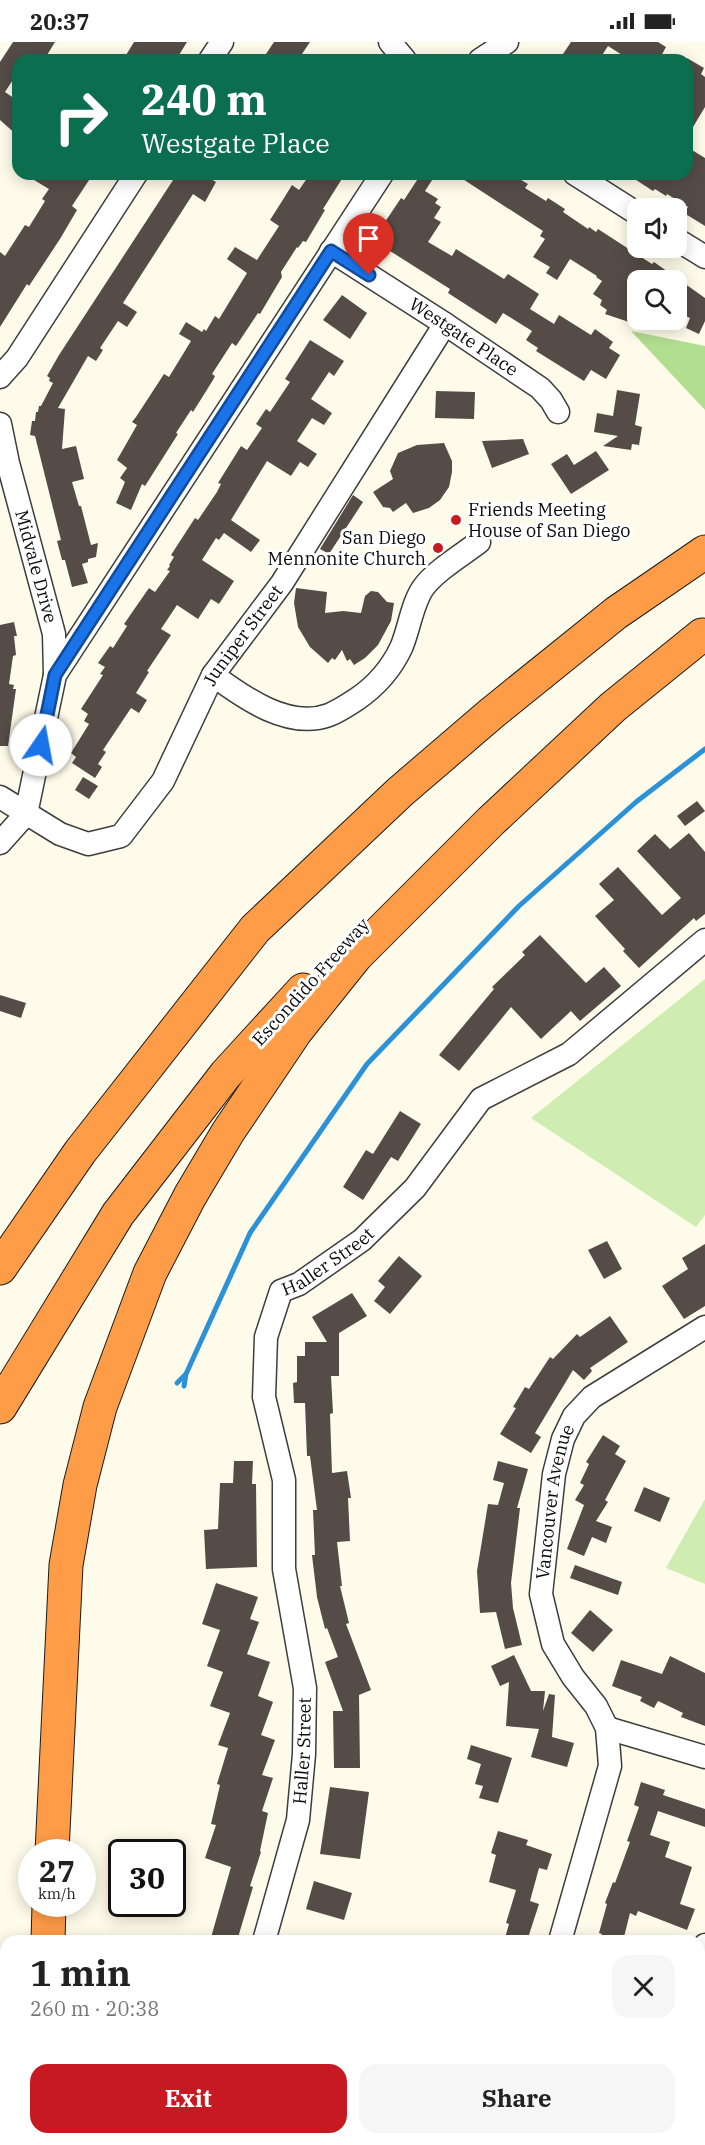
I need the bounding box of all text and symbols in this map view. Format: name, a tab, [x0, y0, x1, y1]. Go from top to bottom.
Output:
text: 20:37	[30, 7, 89, 36]
text: 240 m	[141, 72, 267, 127]
icon: right	[42, 78, 120, 156]
text: Westgate Place	[141, 125, 330, 160]
map controls	[627, 198, 687, 330]
button: sound	[627, 198, 687, 258]
pin	[343, 213, 394, 275]
icon: arrive	[352, 222, 385, 255]
button: search	[627, 270, 687, 330]
street label: Westgate Place	[405, 292, 523, 381]
place label: Friends Meeting House of San Diego	[468, 498, 630, 542]
street label: Midvale Drive	[10, 507, 63, 626]
marker: Friends Meeting House of San Diego	[449, 513, 463, 527]
place label: San Diego Mennonite Church	[268, 526, 426, 570]
marker: San Diego Mennonite Church	[431, 541, 445, 555]
street label: Juniper Street	[198, 580, 287, 689]
position arrow	[9, 713, 73, 777]
street label: Escondido Freeway	[247, 913, 374, 1050]
street label: Haller Street	[278, 1222, 379, 1301]
street label: Vancouver Avenue	[531, 1420, 579, 1581]
street label: Haller Street	[287, 1697, 316, 1805]
speed limit sign: 30	[108, 1839, 186, 1917]
text: 27	[39, 1851, 75, 1890]
text: km/h	[38, 1884, 76, 1903]
text: 1 min	[30, 1949, 131, 1996]
button: close	[612, 1955, 675, 2018]
text: 260 m · 20:38	[30, 1995, 159, 2022]
button: Exit	[30, 2064, 347, 2133]
button: Share	[359, 2064, 675, 2133]

